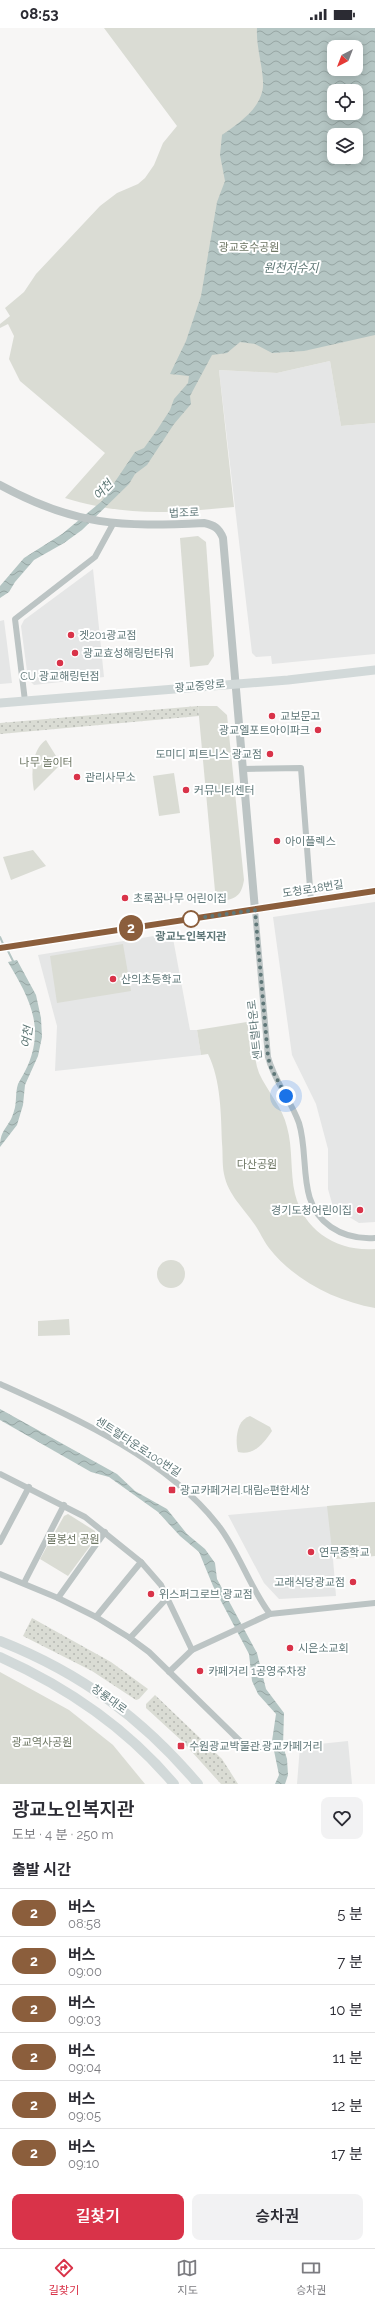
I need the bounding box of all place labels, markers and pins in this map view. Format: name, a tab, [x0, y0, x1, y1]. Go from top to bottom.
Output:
place label: 겟201광교점	[79, 629, 137, 642]
marker: 겟201광교점	[66, 630, 76, 640]
place label: 광교효성해링턴타워	[83, 647, 174, 660]
marker: 광교효성해링턴타워	[70, 648, 80, 658]
marker: CU 광교해링턴점	[55, 658, 65, 668]
place label: CU 광교해링턴점	[20, 670, 100, 683]
place label: 교보문고	[280, 710, 320, 723]
marker: 교보문고	[267, 711, 277, 721]
place label: 광교엘포트아이파크	[219, 724, 310, 737]
marker: 광교엘포트아이파크	[313, 725, 323, 735]
place label: 도미디 피트니스 광교점	[155, 748, 262, 761]
marker: 도미디 피트니스 광교점	[265, 749, 275, 759]
place label: 관리사무소	[85, 771, 136, 784]
marker: 관리사무소	[72, 772, 82, 782]
place label: 커뮤니티센터	[194, 784, 255, 797]
marker: 커뮤니티센터	[181, 785, 191, 795]
place label: 아이플렉스	[285, 835, 336, 848]
marker: 아이플렉스	[272, 836, 282, 846]
place label: 초록꿈나무 어린이집	[133, 892, 227, 905]
marker: 초록꿈나무 어린이집	[120, 893, 130, 903]
marker: 광교노인복지관	[182, 910, 200, 928]
place label: 광교노인복지관	[156, 930, 226, 943]
place label: 산의초등학교	[121, 973, 182, 986]
marker: 산의초등학교	[108, 974, 118, 984]
place label: 경기도청어린이집	[271, 1204, 352, 1217]
marker: 경기도청어린이집	[355, 1205, 365, 1215]
place label: 광교카페거리.대림e편한세상	[180, 1484, 310, 1497]
marker: 광교카페거리.대림e편한세상	[167, 1485, 177, 1495]
place label: 연무중학교	[319, 1546, 370, 1559]
marker: 연무중학교	[306, 1547, 316, 1557]
place label: 고래식당광교점	[274, 1576, 345, 1589]
marker: 고래식당광교점	[348, 1577, 358, 1587]
place label: 위스퍼그로브 광교점	[159, 1588, 253, 1601]
marker: 위스퍼그로브 광교점	[146, 1589, 156, 1599]
place label: 시은소교회	[298, 1642, 349, 1655]
marker: 시은소교회	[285, 1643, 295, 1653]
place label: 카페거리 1공영주차장	[208, 1665, 307, 1678]
marker: 카페거리 1공영주차장	[195, 1666, 205, 1676]
place label: 수원광교박물관.광교카페거리	[189, 1740, 323, 1753]
marker: 수원광교박물관.광교카페거리	[176, 1741, 186, 1751]

